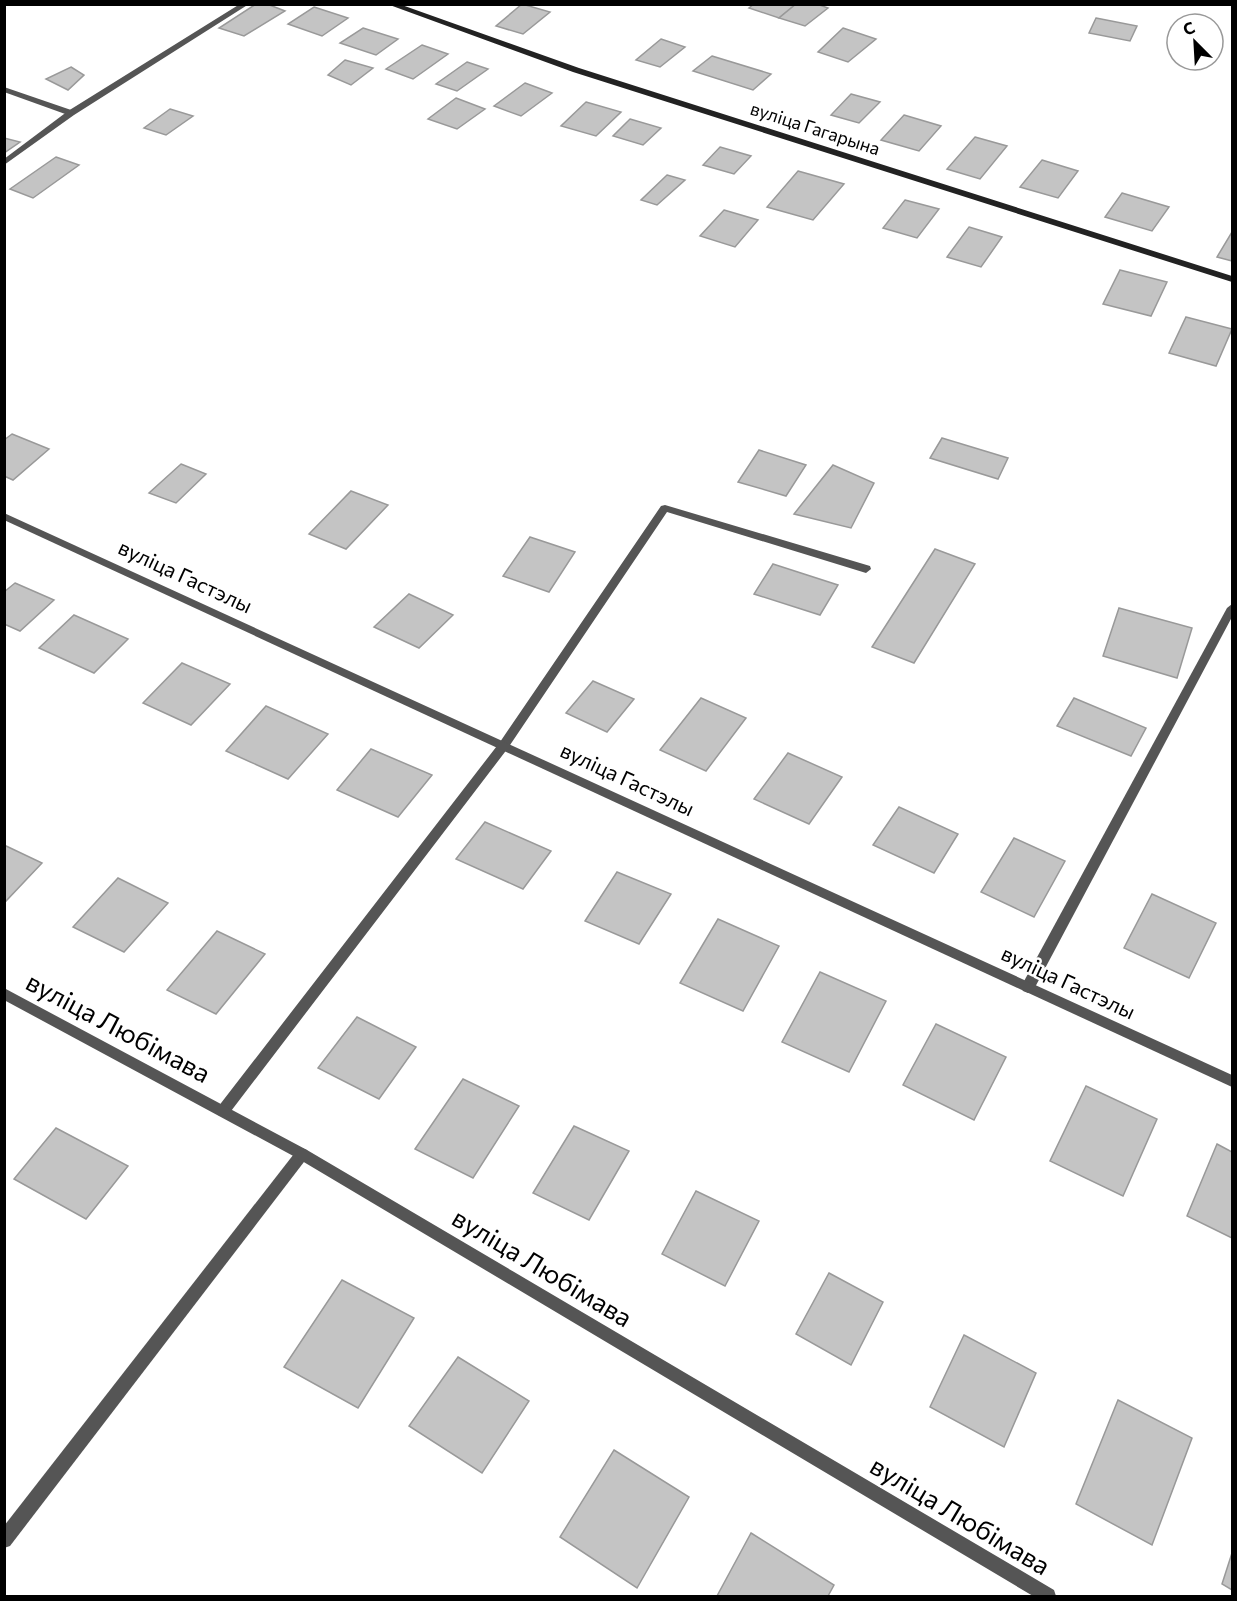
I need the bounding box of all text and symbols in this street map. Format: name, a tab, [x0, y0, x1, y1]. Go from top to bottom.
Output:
north arrow	[1165, 12, 1225, 72]
text: С	[1180, 17, 1198, 39]
street label: вуліца Гагарына	[748, 97, 883, 159]
street label: вуліца Гастэлы	[115, 534, 257, 618]
street label: вуліца Гастэлы	[557, 737, 699, 821]
street label: вуліца Гастэлы	[998, 940, 1140, 1024]
street label: вуліца Любімава	[21, 965, 216, 1088]
street label: вуліца Любімава	[447, 1201, 638, 1333]
street label: вуліца Любімава	[865, 1449, 1056, 1581]

